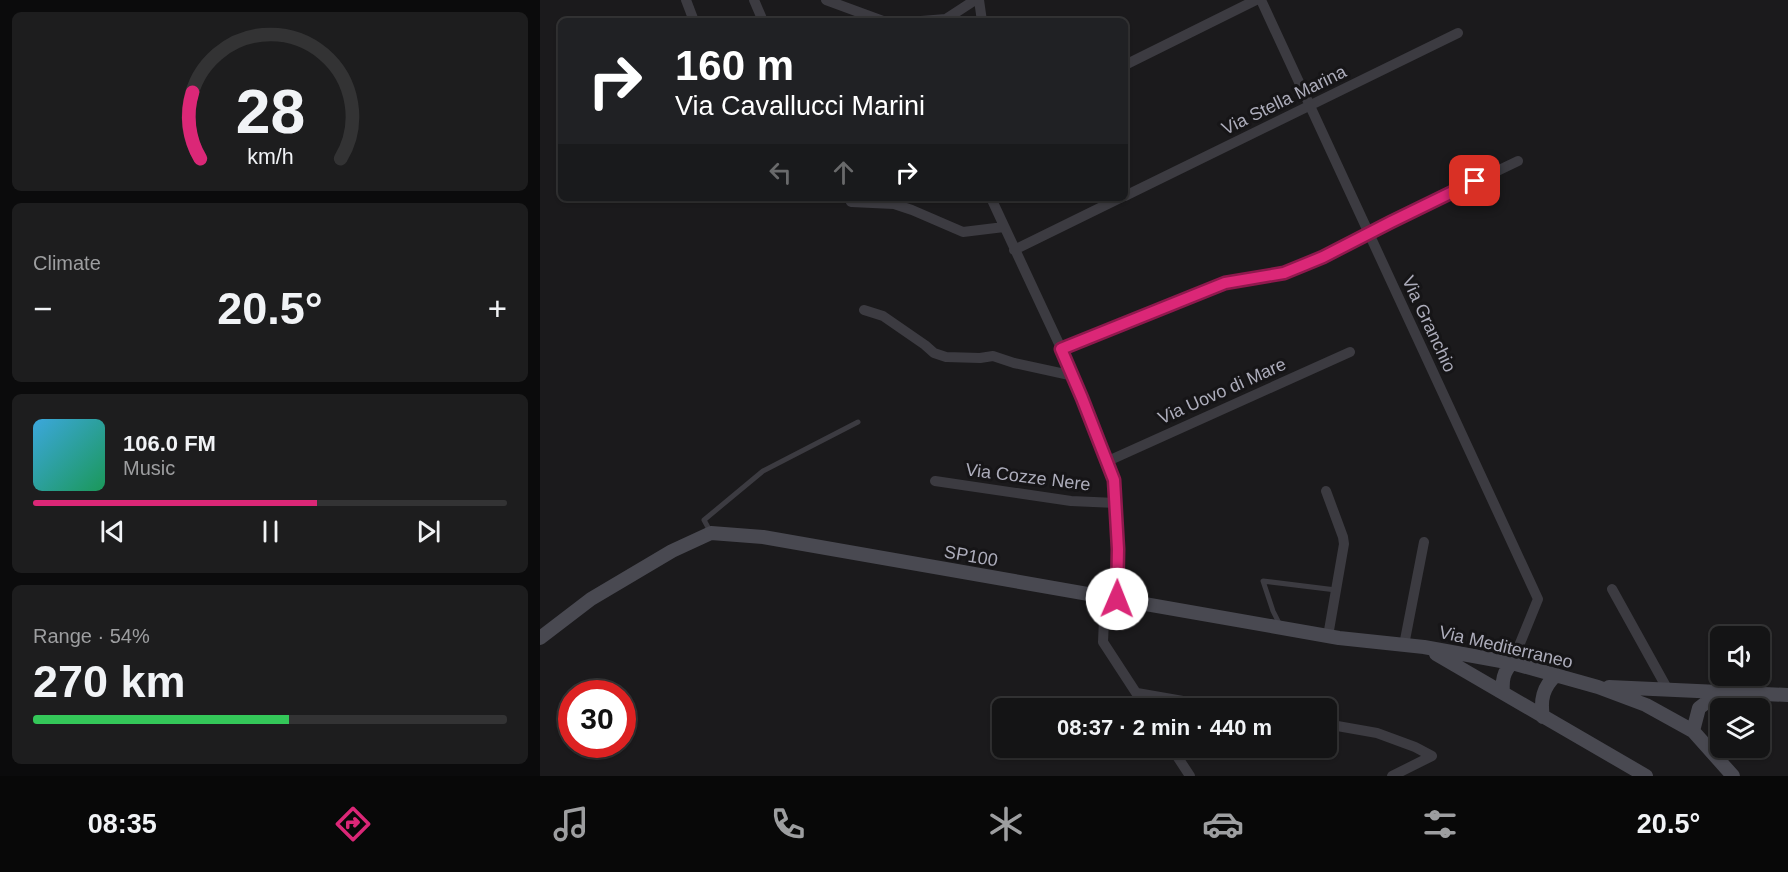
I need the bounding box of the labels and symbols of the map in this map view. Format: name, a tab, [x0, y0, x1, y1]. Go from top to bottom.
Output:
street label: Via Stella Marina	[1219, 61, 1350, 139]
pin	[1449, 155, 1500, 206]
street label: Via Granchio	[1398, 273, 1460, 375]
street label: Via Uovo di Mare	[1155, 354, 1289, 428]
street label: Via Cozze Nere	[964, 459, 1092, 495]
street label: SP100	[943, 541, 999, 571]
position arrow	[1085, 567, 1149, 631]
street label: Via Mediterraneo	[1437, 622, 1575, 672]
speed limit sign: 30	[558, 680, 636, 758]

